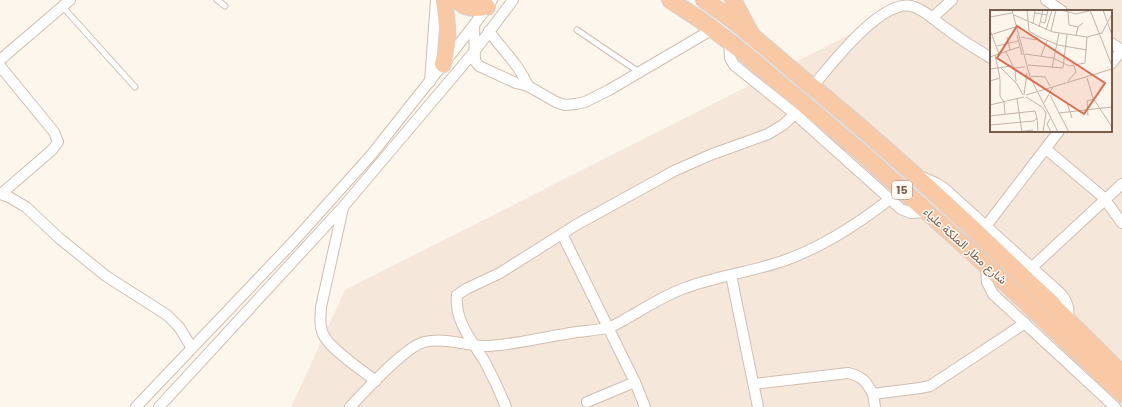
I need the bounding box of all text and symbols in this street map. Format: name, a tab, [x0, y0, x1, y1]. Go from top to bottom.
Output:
inset map	[990, 10, 1112, 132]
road number: 15	[892, 181, 912, 199]
street label: شارع مطار الملكة علياء	[919, 203, 1011, 289]

